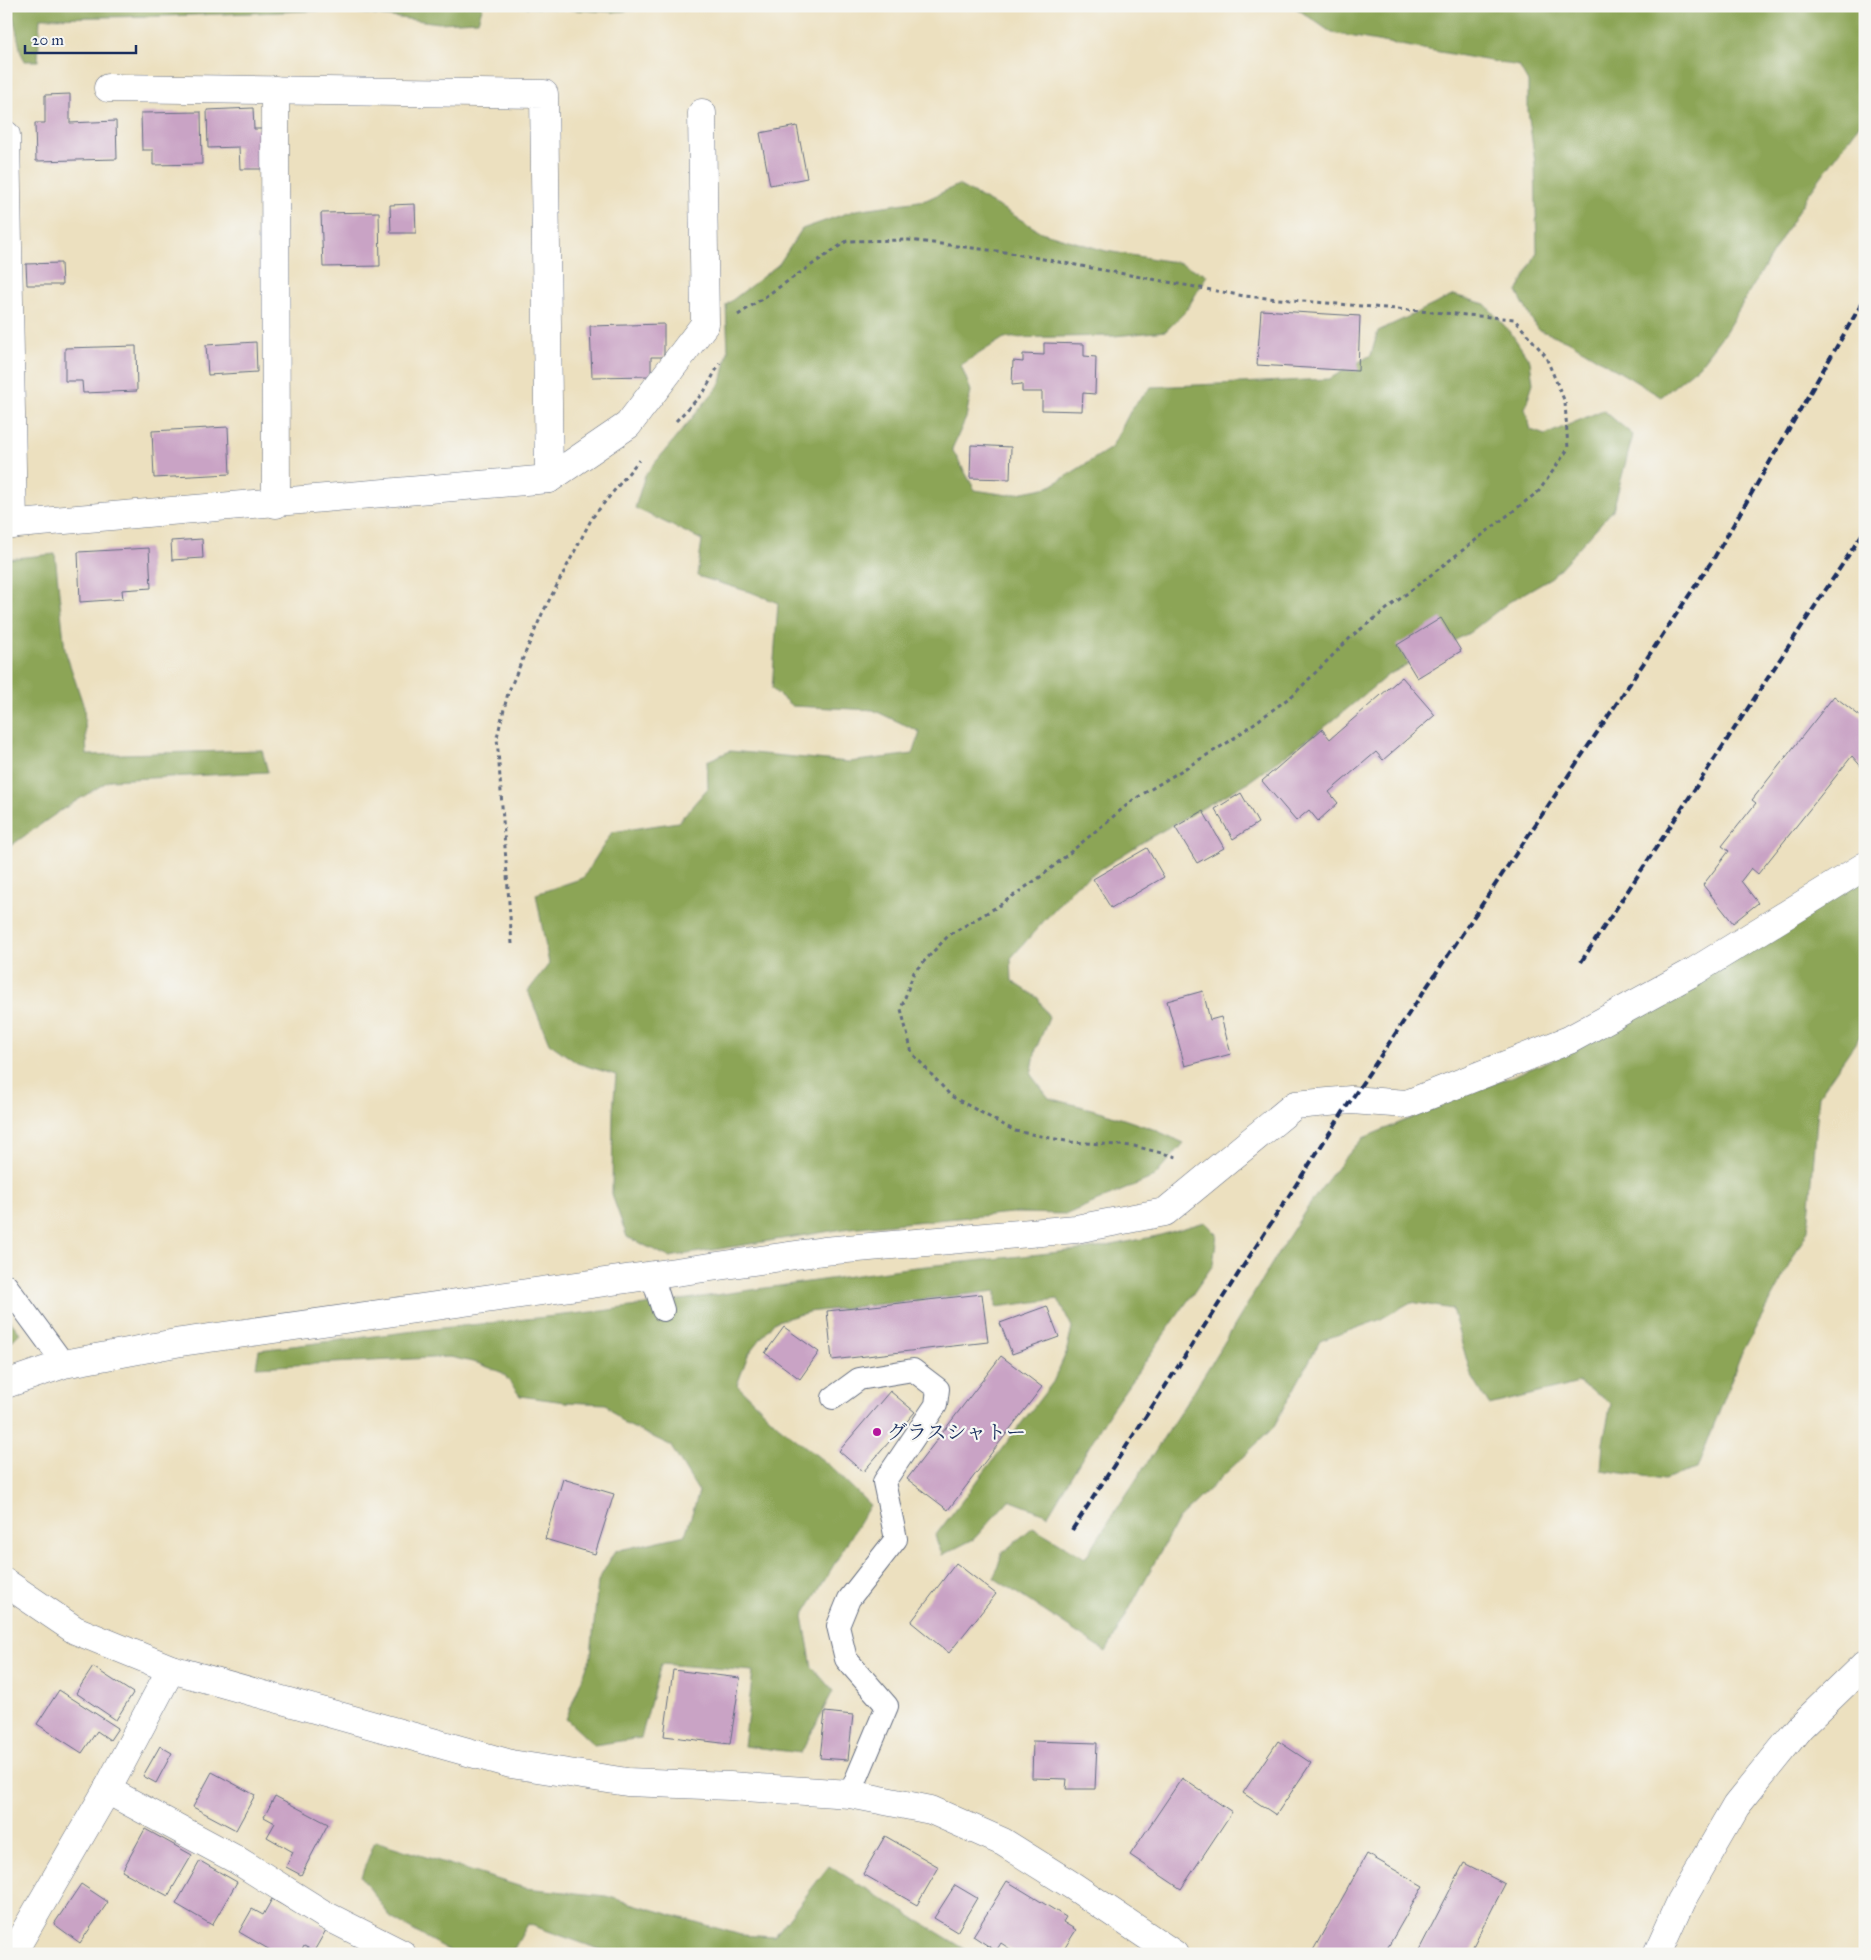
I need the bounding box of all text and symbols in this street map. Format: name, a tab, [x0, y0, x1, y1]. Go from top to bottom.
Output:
scale bar	[25, 22, 136, 54]
text: 20 m	[32, 31, 64, 49]
place label: グラスシャトー	[887, 1420, 1026, 1444]
marker: グラスシャトー	[871, 1426, 883, 1438]

